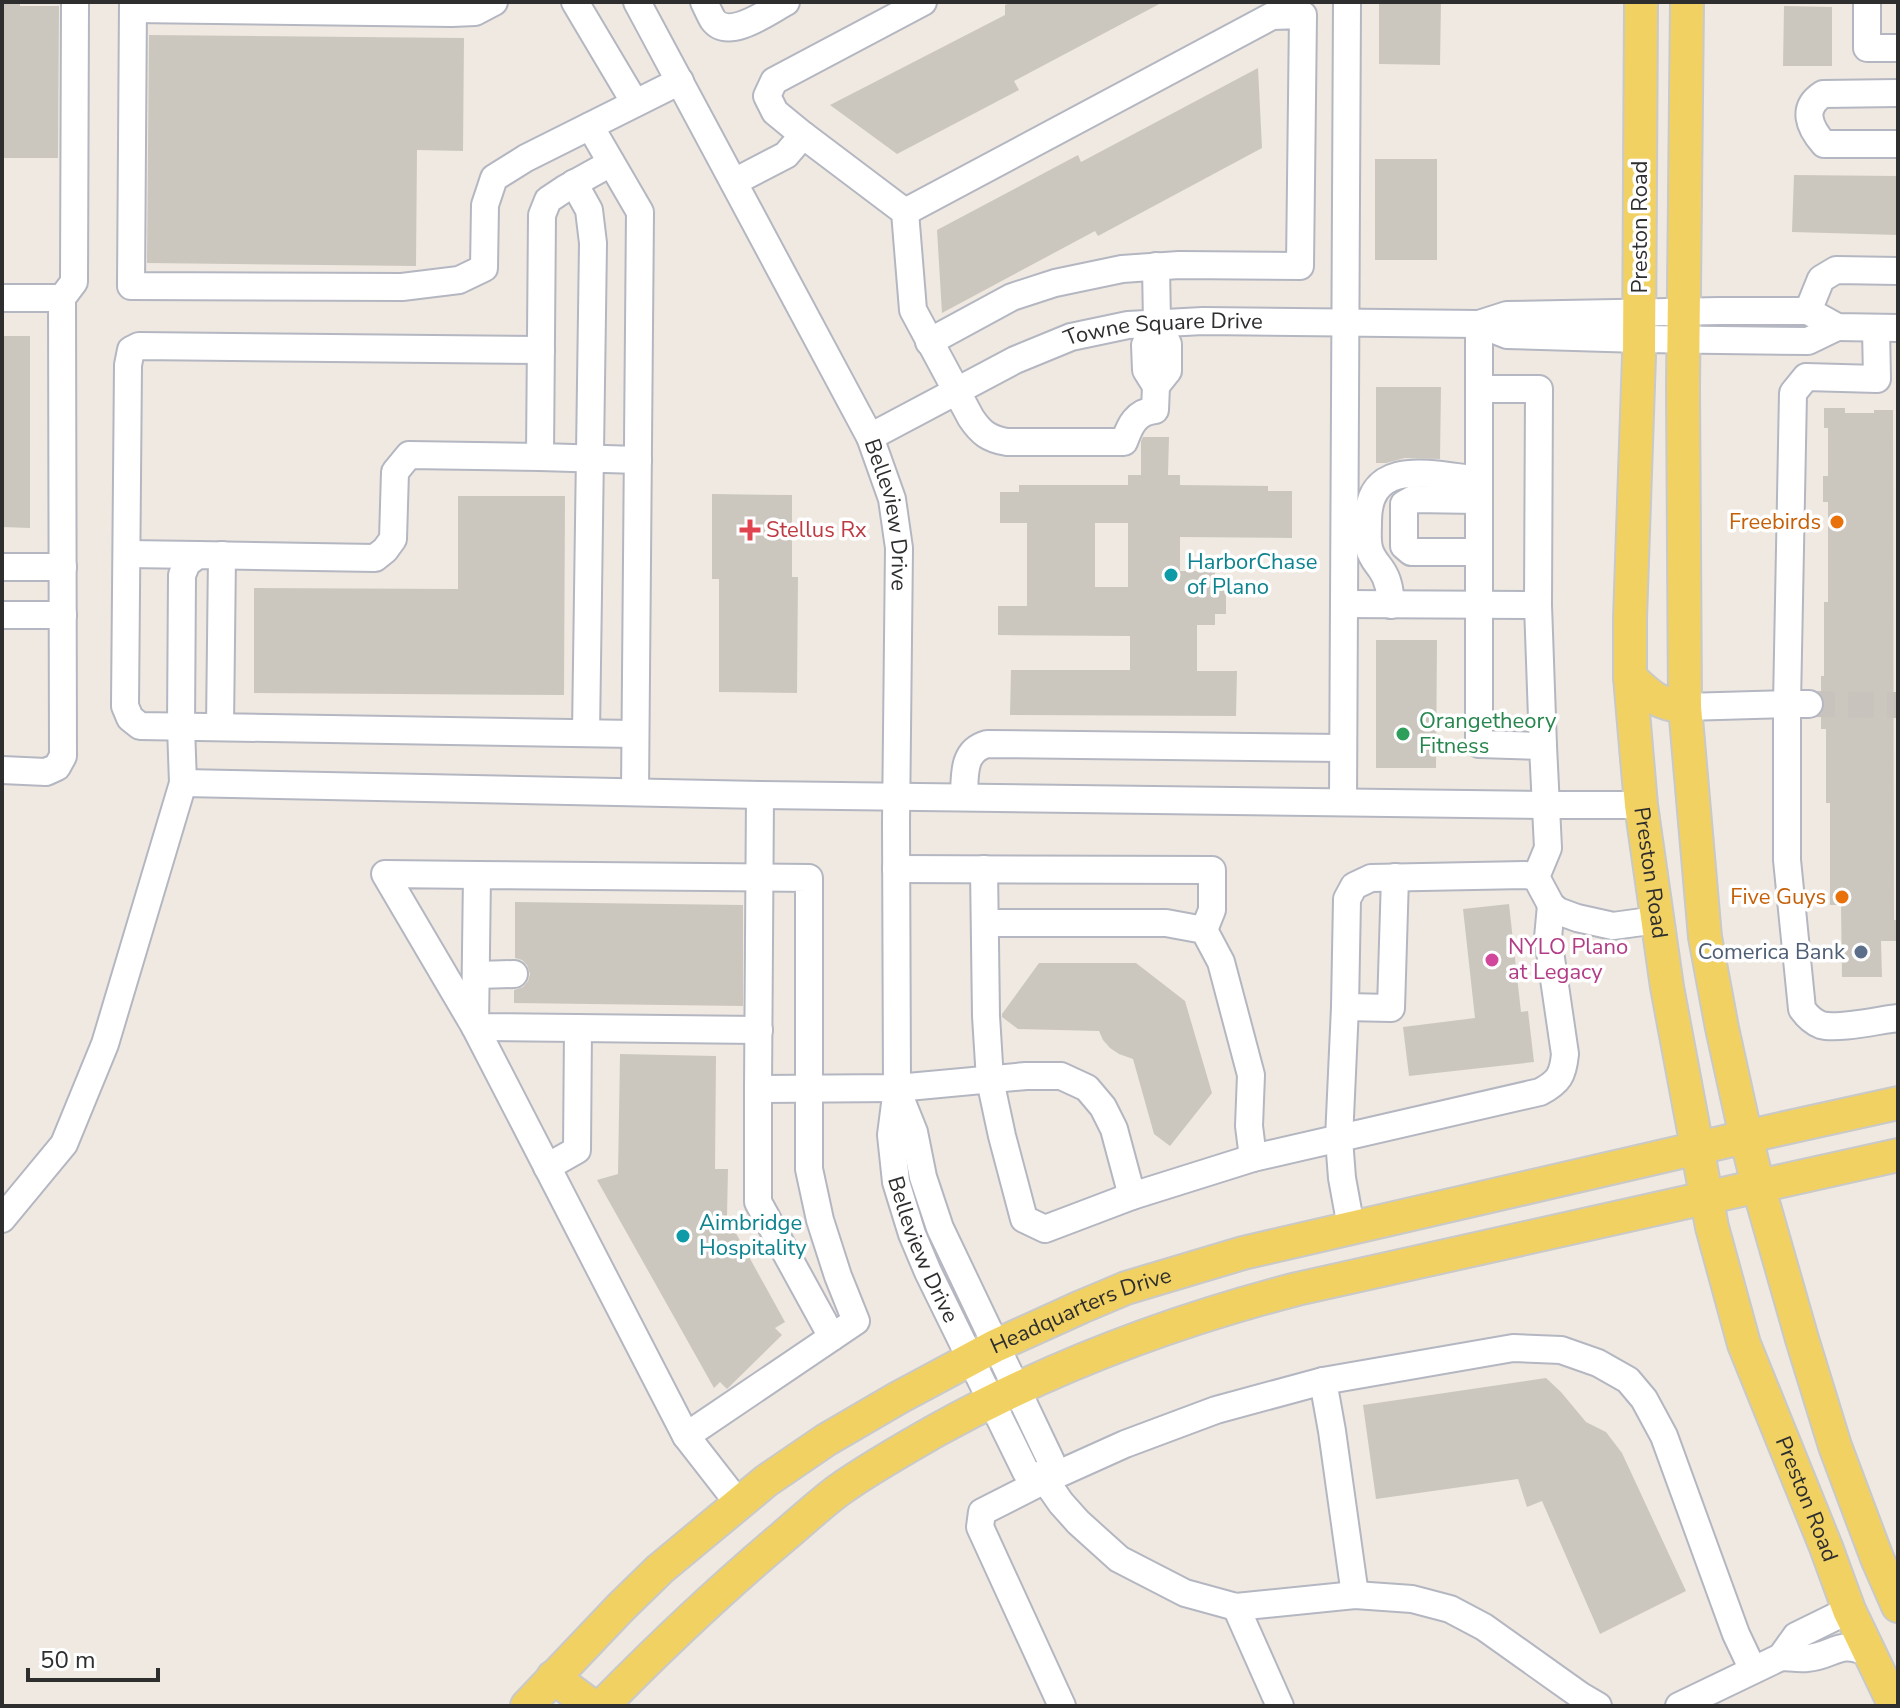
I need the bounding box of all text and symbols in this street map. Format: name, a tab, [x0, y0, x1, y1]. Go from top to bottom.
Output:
street label: Preston Road	[1625, 161, 1655, 293]
street label: Towne Square Drive	[1059, 306, 1263, 353]
street label: Belleview Drive	[857, 435, 915, 591]
place label: Freebirds	[1729, 507, 1821, 537]
marker: Freebirds	[1828, 513, 1846, 531]
place label: Stellus Rx	[766, 515, 867, 545]
marker: Stellus Rx	[741, 521, 759, 539]
place label: HarborChase of Plano	[1187, 547, 1317, 602]
marker: HarborChase of Plano	[1162, 566, 1180, 584]
place label: Orangetheory Fitness	[1419, 706, 1557, 761]
marker: Orangetheory Fitness	[1394, 725, 1412, 743]
street label: Preston Road	[1626, 805, 1675, 941]
place label: Five Guys	[1730, 882, 1826, 912]
marker: Five Guys	[1833, 888, 1851, 906]
place label: NYLO Plano at Legacy	[1508, 932, 1628, 987]
place label: Comerica Bank	[1698, 937, 1846, 967]
marker: Comerica Bank	[1852, 943, 1870, 961]
marker: NYLO Plano at Legacy	[1483, 951, 1501, 969]
street label: Belleview Drive	[880, 1173, 966, 1328]
place label: Aimbridge Hospitality	[699, 1208, 807, 1263]
marker: Aimbridge Hospitality	[674, 1227, 692, 1245]
street label: Headquarters Drive	[985, 1260, 1175, 1361]
street label: Preston Road	[1768, 1432, 1845, 1566]
scale bar	[28, 1632, 158, 1682]
text: 50 m	[40, 1644, 96, 1676]

